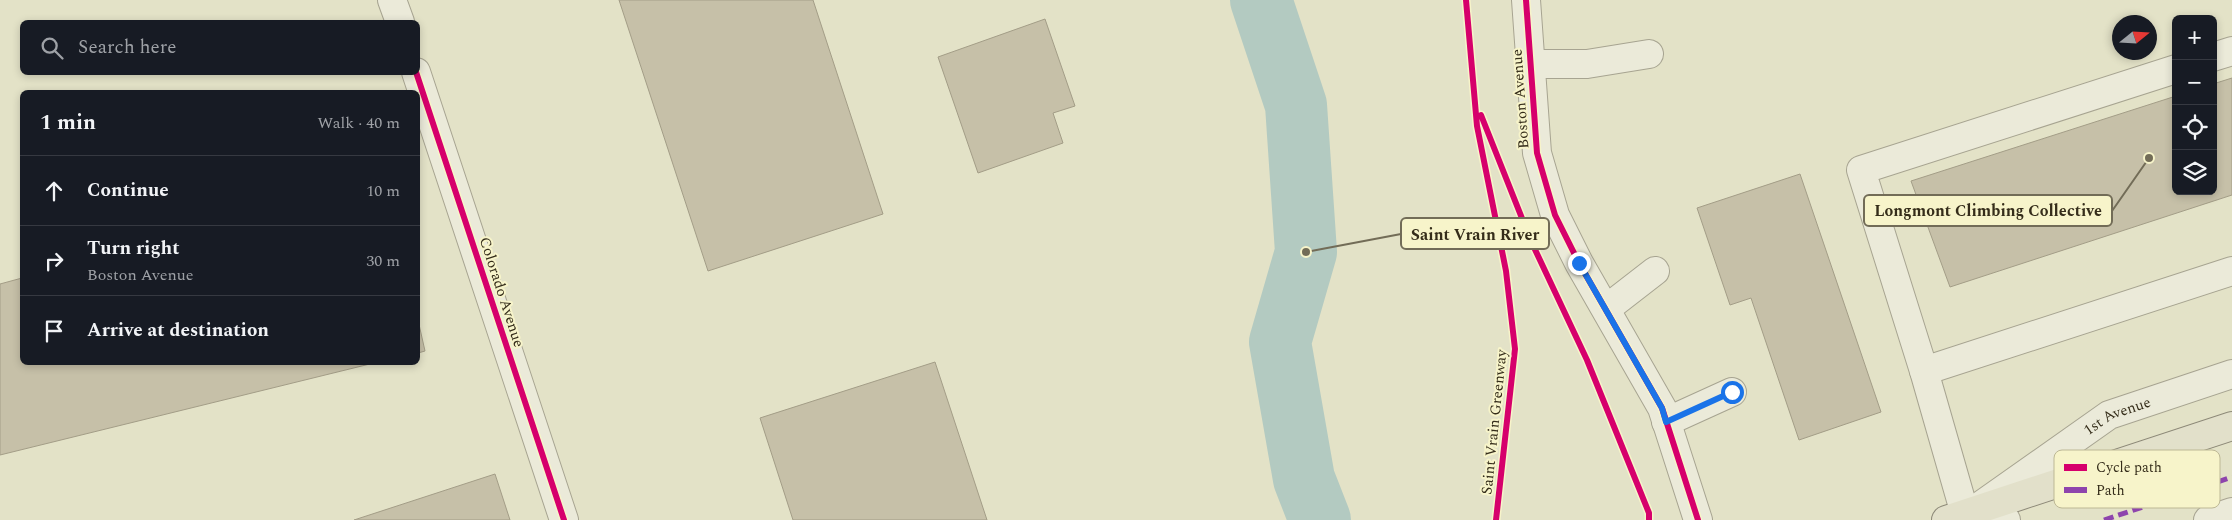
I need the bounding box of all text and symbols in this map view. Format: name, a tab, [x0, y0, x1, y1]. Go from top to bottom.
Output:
north arrow	[2112, 15, 2157, 60]
map controls	[2172, 15, 2217, 195]
button: +	[2172, 15, 2217, 60]
search box	[20, 20, 420, 75]
text: Search here	[78, 33, 177, 62]
icon: search	[38, 34, 66, 62]
street label: Boston Avenue	[1506, 48, 1535, 150]
button: −	[2172, 60, 2217, 105]
button: locate	[2172, 105, 2217, 150]
text: 1 min	[40, 107, 96, 139]
text: Walk · 40 m	[317, 111, 400, 135]
button: layers	[2172, 150, 2217, 195]
text: Continue	[87, 176, 169, 205]
icon: ahead	[40, 177, 68, 205]
text: 10 m	[366, 179, 400, 203]
callout: Longmont Climbing Collective	[1864, 195, 2112, 226]
text: Longmont Climbing Collective	[1874, 199, 2102, 223]
callout: Saint Vrain River	[1401, 218, 1549, 249]
text: Saint Vrain River	[1411, 223, 1539, 247]
text: Turn right	[87, 234, 180, 263]
street label: Colorado Avenue	[473, 234, 530, 350]
icon: right	[40, 247, 68, 275]
text: 30 m	[366, 249, 400, 273]
route end	[1568, 252, 1591, 275]
text: Boston Avenue	[87, 263, 194, 287]
text: Arrive at destination	[87, 316, 269, 345]
icon: arrive	[40, 317, 68, 345]
street label: Saint Vrain Greenway	[1475, 348, 1514, 496]
route start	[1721, 381, 1744, 404]
street label: 1st Avenue	[2079, 391, 2154, 442]
legend	[2054, 450, 2220, 508]
text: Cycle path	[2096, 457, 2162, 478]
text: Path	[2096, 480, 2125, 501]

